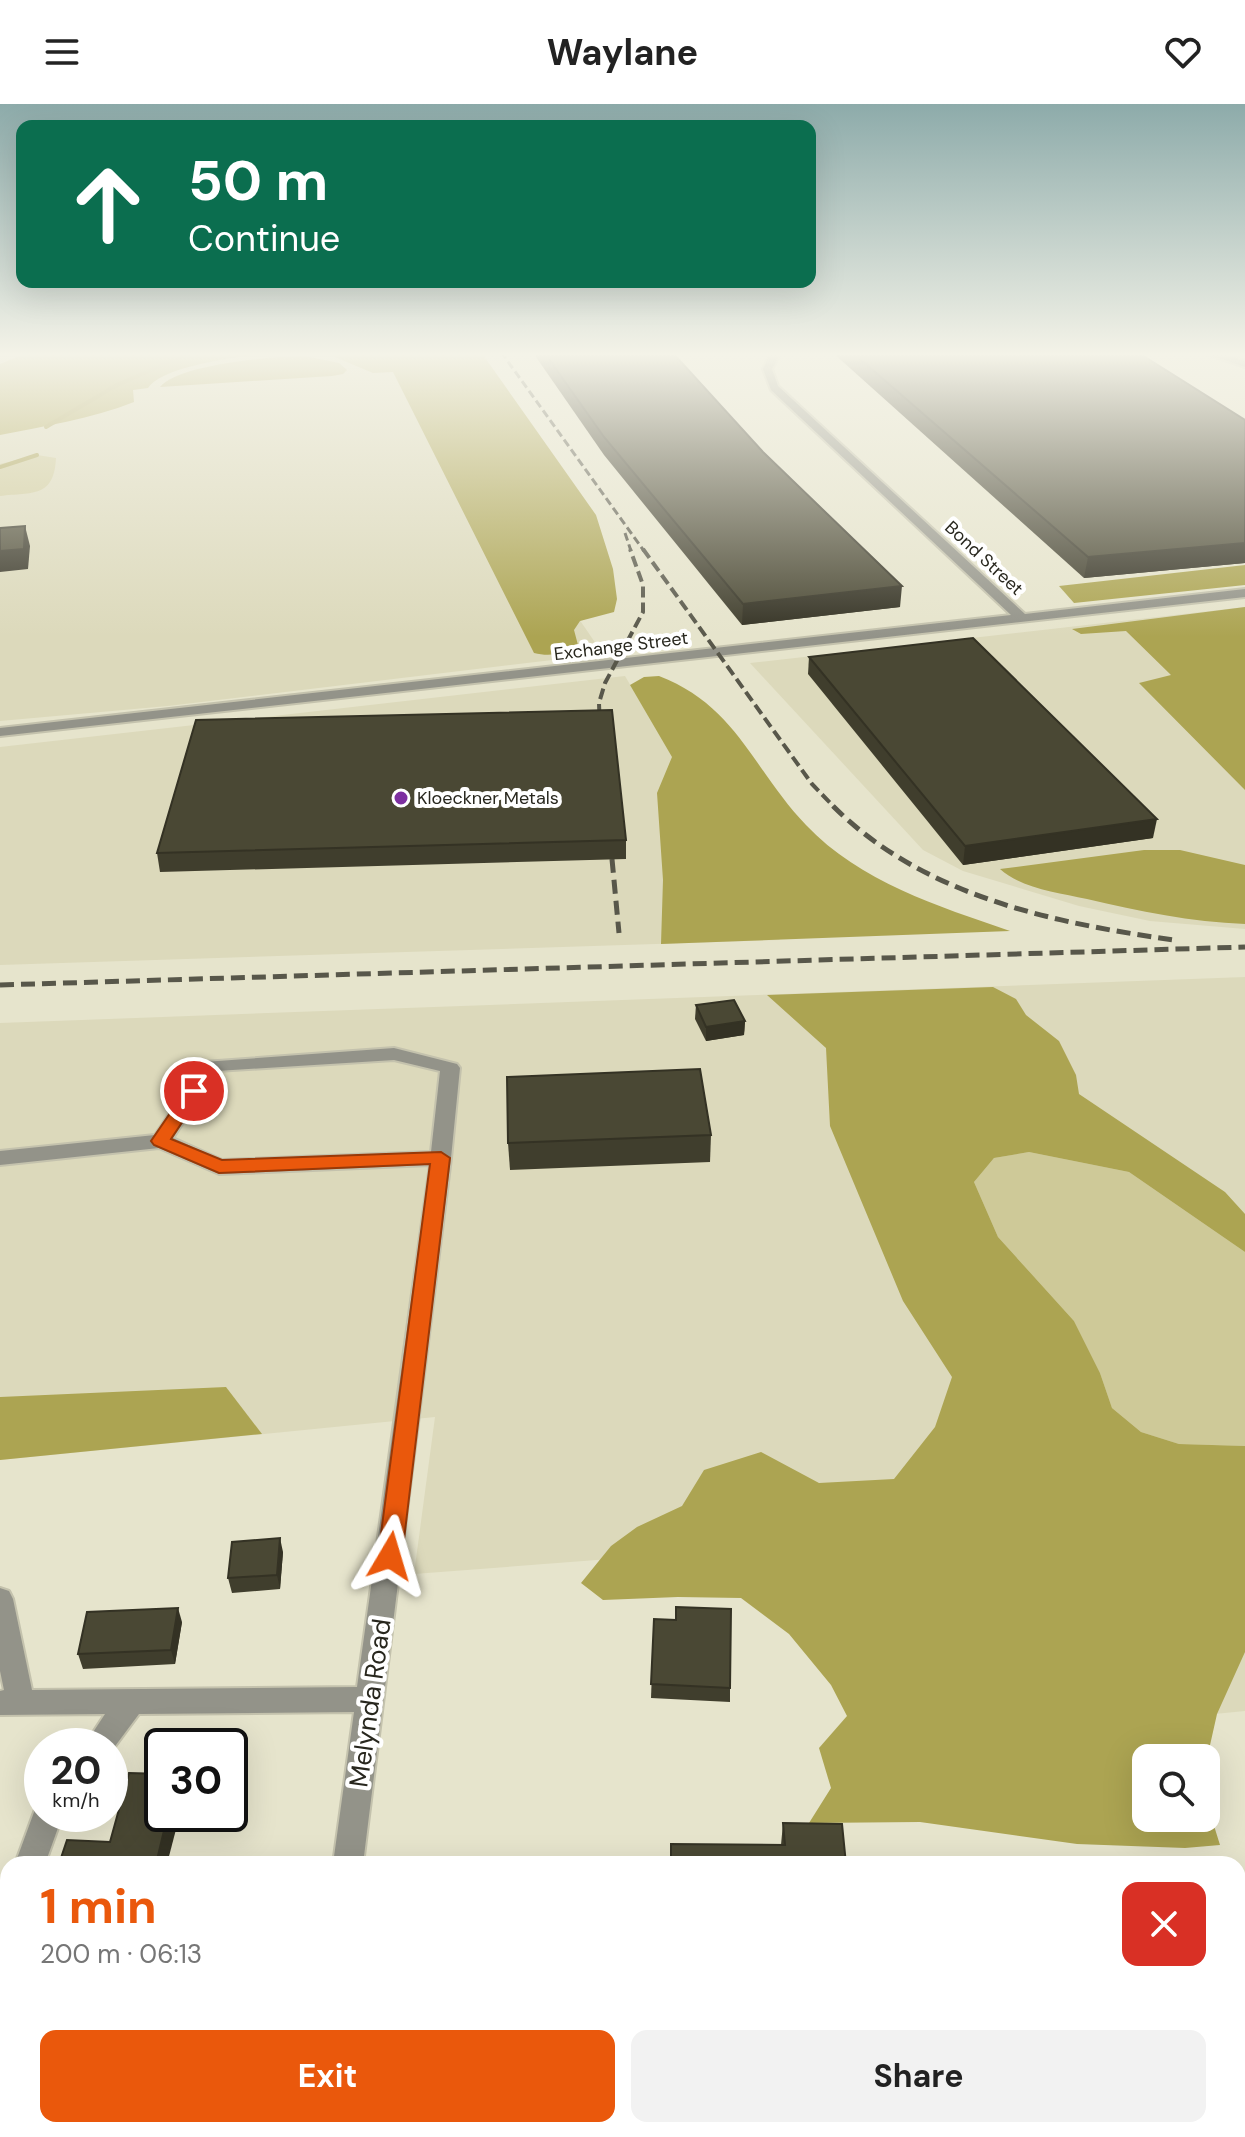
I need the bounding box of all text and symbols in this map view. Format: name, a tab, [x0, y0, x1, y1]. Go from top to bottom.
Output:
text: Waylane	[547, 29, 698, 76]
icon: menu	[40, 30, 84, 74]
icon: heart	[1161, 30, 1205, 74]
text: 50 m	[188, 144, 328, 217]
icon: ahead	[56, 152, 160, 256]
text: Continue	[188, 215, 340, 262]
street label: Bond Street	[940, 515, 1028, 601]
street label: Exchange Street	[552, 626, 690, 666]
place label: Kloeckner Metals	[417, 786, 559, 810]
marker: Kloeckner Metals	[392, 789, 410, 807]
pin	[160, 1057, 228, 1125]
icon: arrive	[172, 1069, 216, 1113]
position arrow	[348, 1514, 432, 1598]
street label: Melynda Road	[341, 1617, 399, 1789]
speed limit sign: 30	[144, 1728, 248, 1832]
text: 20	[50, 1744, 102, 1796]
map controls	[1132, 1744, 1220, 1832]
button: search	[1132, 1744, 1220, 1832]
text: km/h	[52, 1787, 100, 1813]
text: 1 min	[40, 1875, 157, 1938]
button: close	[1122, 1882, 1206, 1966]
text: 200 m · 06:13	[40, 1937, 202, 1971]
button: Exit	[40, 2030, 615, 2122]
button: Share	[631, 2030, 1206, 2122]

